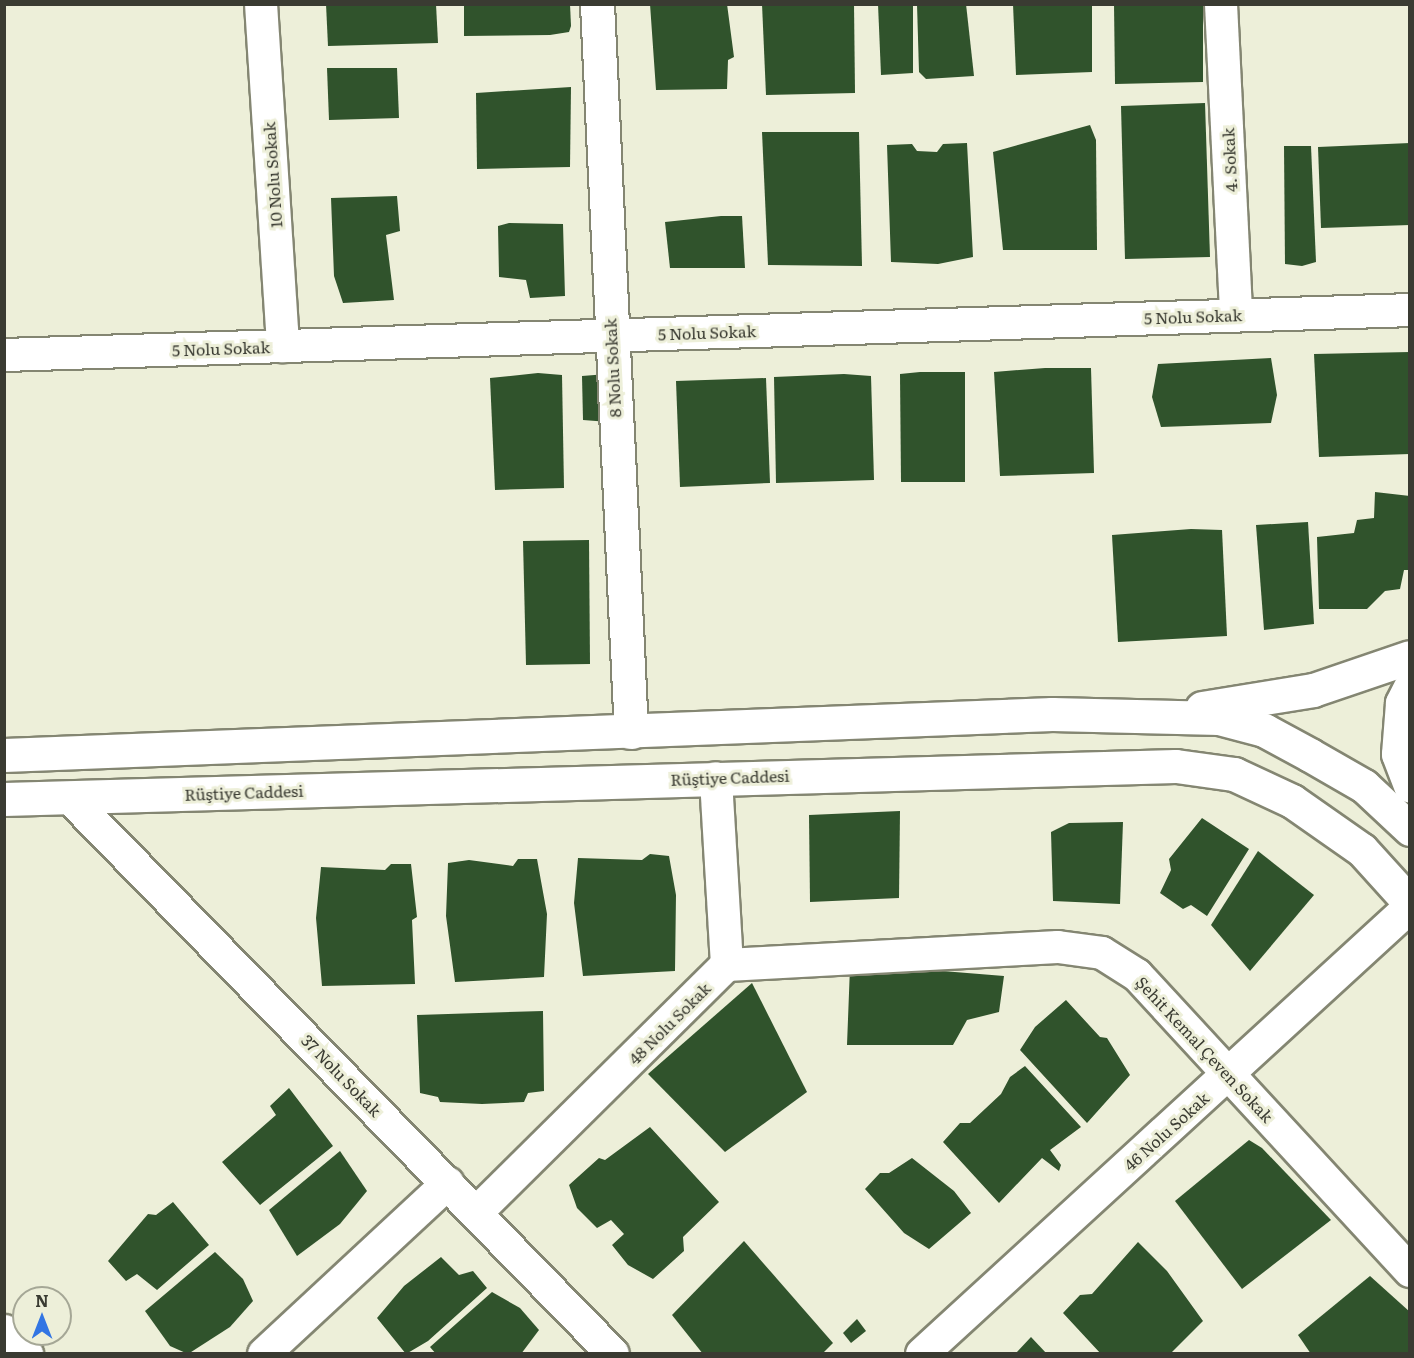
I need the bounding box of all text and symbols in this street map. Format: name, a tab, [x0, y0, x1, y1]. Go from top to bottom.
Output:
street label: 10 Nolu Sokak	[259, 121, 285, 229]
street label: 4. Sokak	[1218, 127, 1240, 193]
street label: 5 Nolu Sokak	[1144, 305, 1242, 327]
street label: 8 Nolu Sokak	[600, 318, 624, 418]
street label: 5 Nolu Sokak	[658, 321, 756, 343]
street label: 5 Nolu Sokak	[172, 337, 270, 359]
street label: Rüştiye Caddesi	[670, 765, 790, 789]
street label: Rüştiye Caddesi	[184, 780, 304, 804]
street label: Şehit Kemal Çeven Sokak	[1132, 972, 1278, 1126]
street label: 48 Nolu Sokak	[624, 978, 714, 1068]
street label: 37 Nolu Sokak	[298, 1030, 386, 1120]
street label: 46 Nolu Sokak	[1120, 1088, 1212, 1174]
north arrow	[12, 1286, 72, 1346]
text: N	[35, 1288, 49, 1312]

